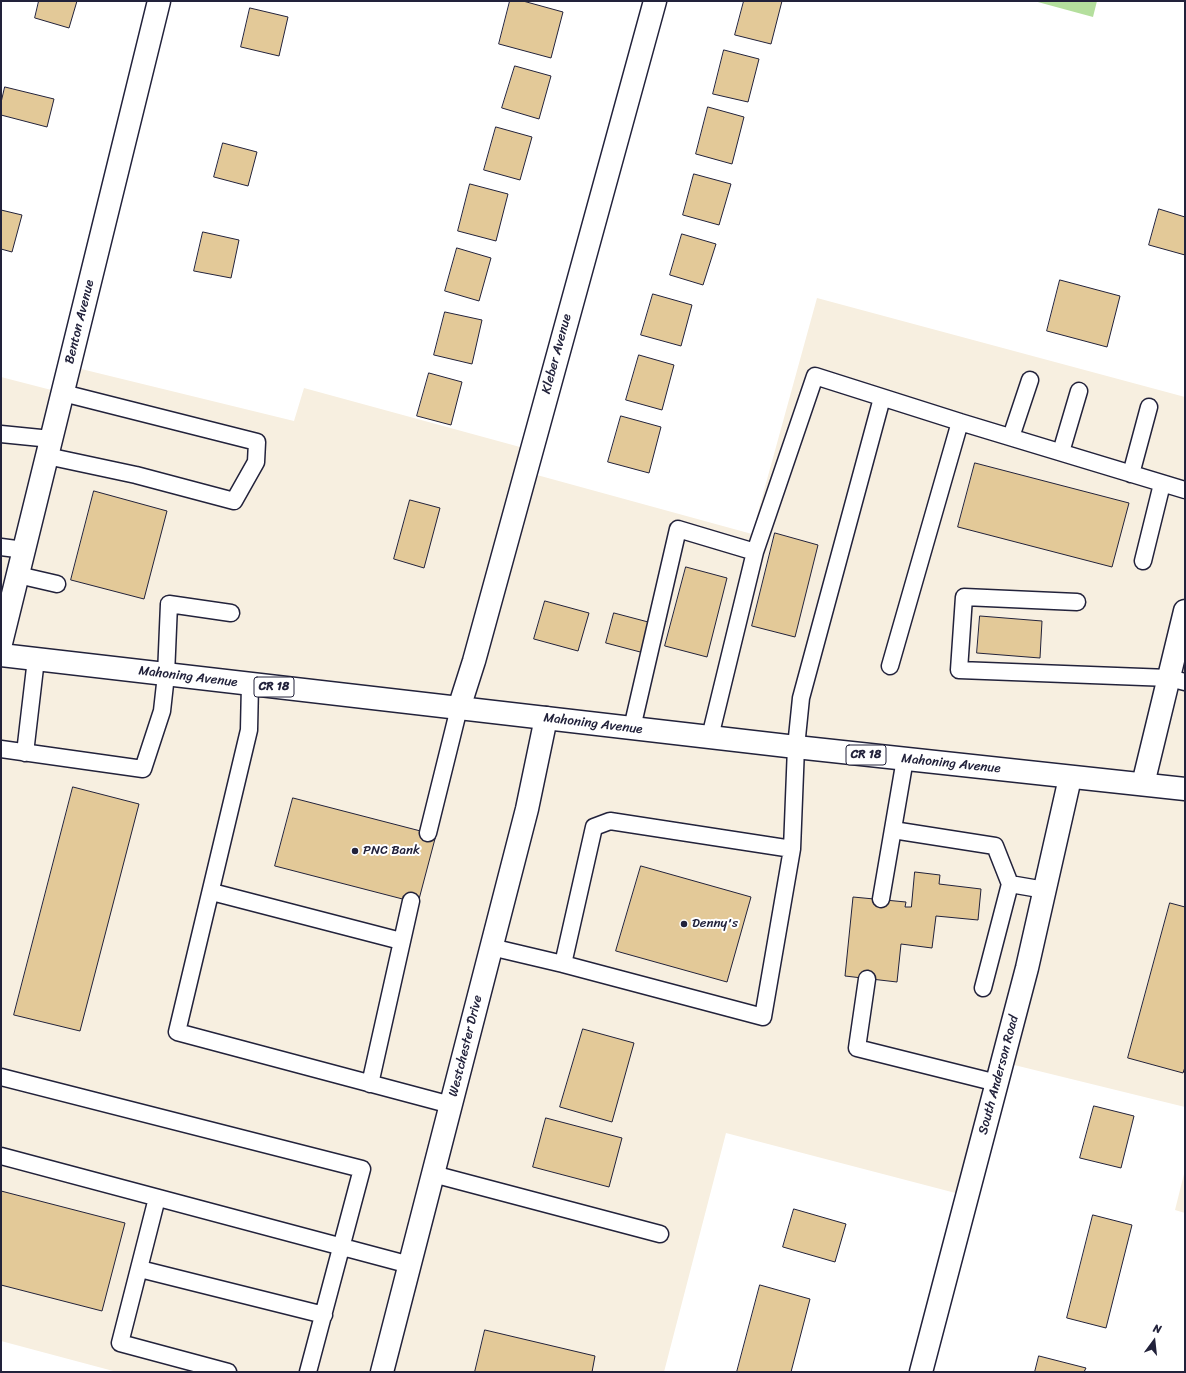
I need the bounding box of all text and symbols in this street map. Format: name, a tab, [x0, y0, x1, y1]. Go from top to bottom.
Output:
street label: Benton Avenue	[62, 278, 98, 366]
street label: Kleber Avenue	[539, 312, 575, 396]
street label: Mahoning Avenue	[138, 663, 238, 691]
road number: CR 18	[254, 677, 294, 697]
street label: Mahoning Avenue	[543, 710, 643, 738]
road number: CR 18	[846, 745, 886, 765]
street label: Mahoning Avenue	[901, 751, 1001, 777]
place label: PNC Bank	[363, 843, 420, 859]
marker: PNC Bank	[350, 846, 360, 856]
place label: Denny's	[692, 916, 738, 932]
marker: Denny's	[679, 919, 689, 929]
street label: Westchester Drive	[446, 994, 486, 1098]
street label: South Anderson Road	[976, 1014, 1022, 1136]
text: N	[1151, 1319, 1163, 1339]
north arrow	[1134, 1321, 1174, 1361]

